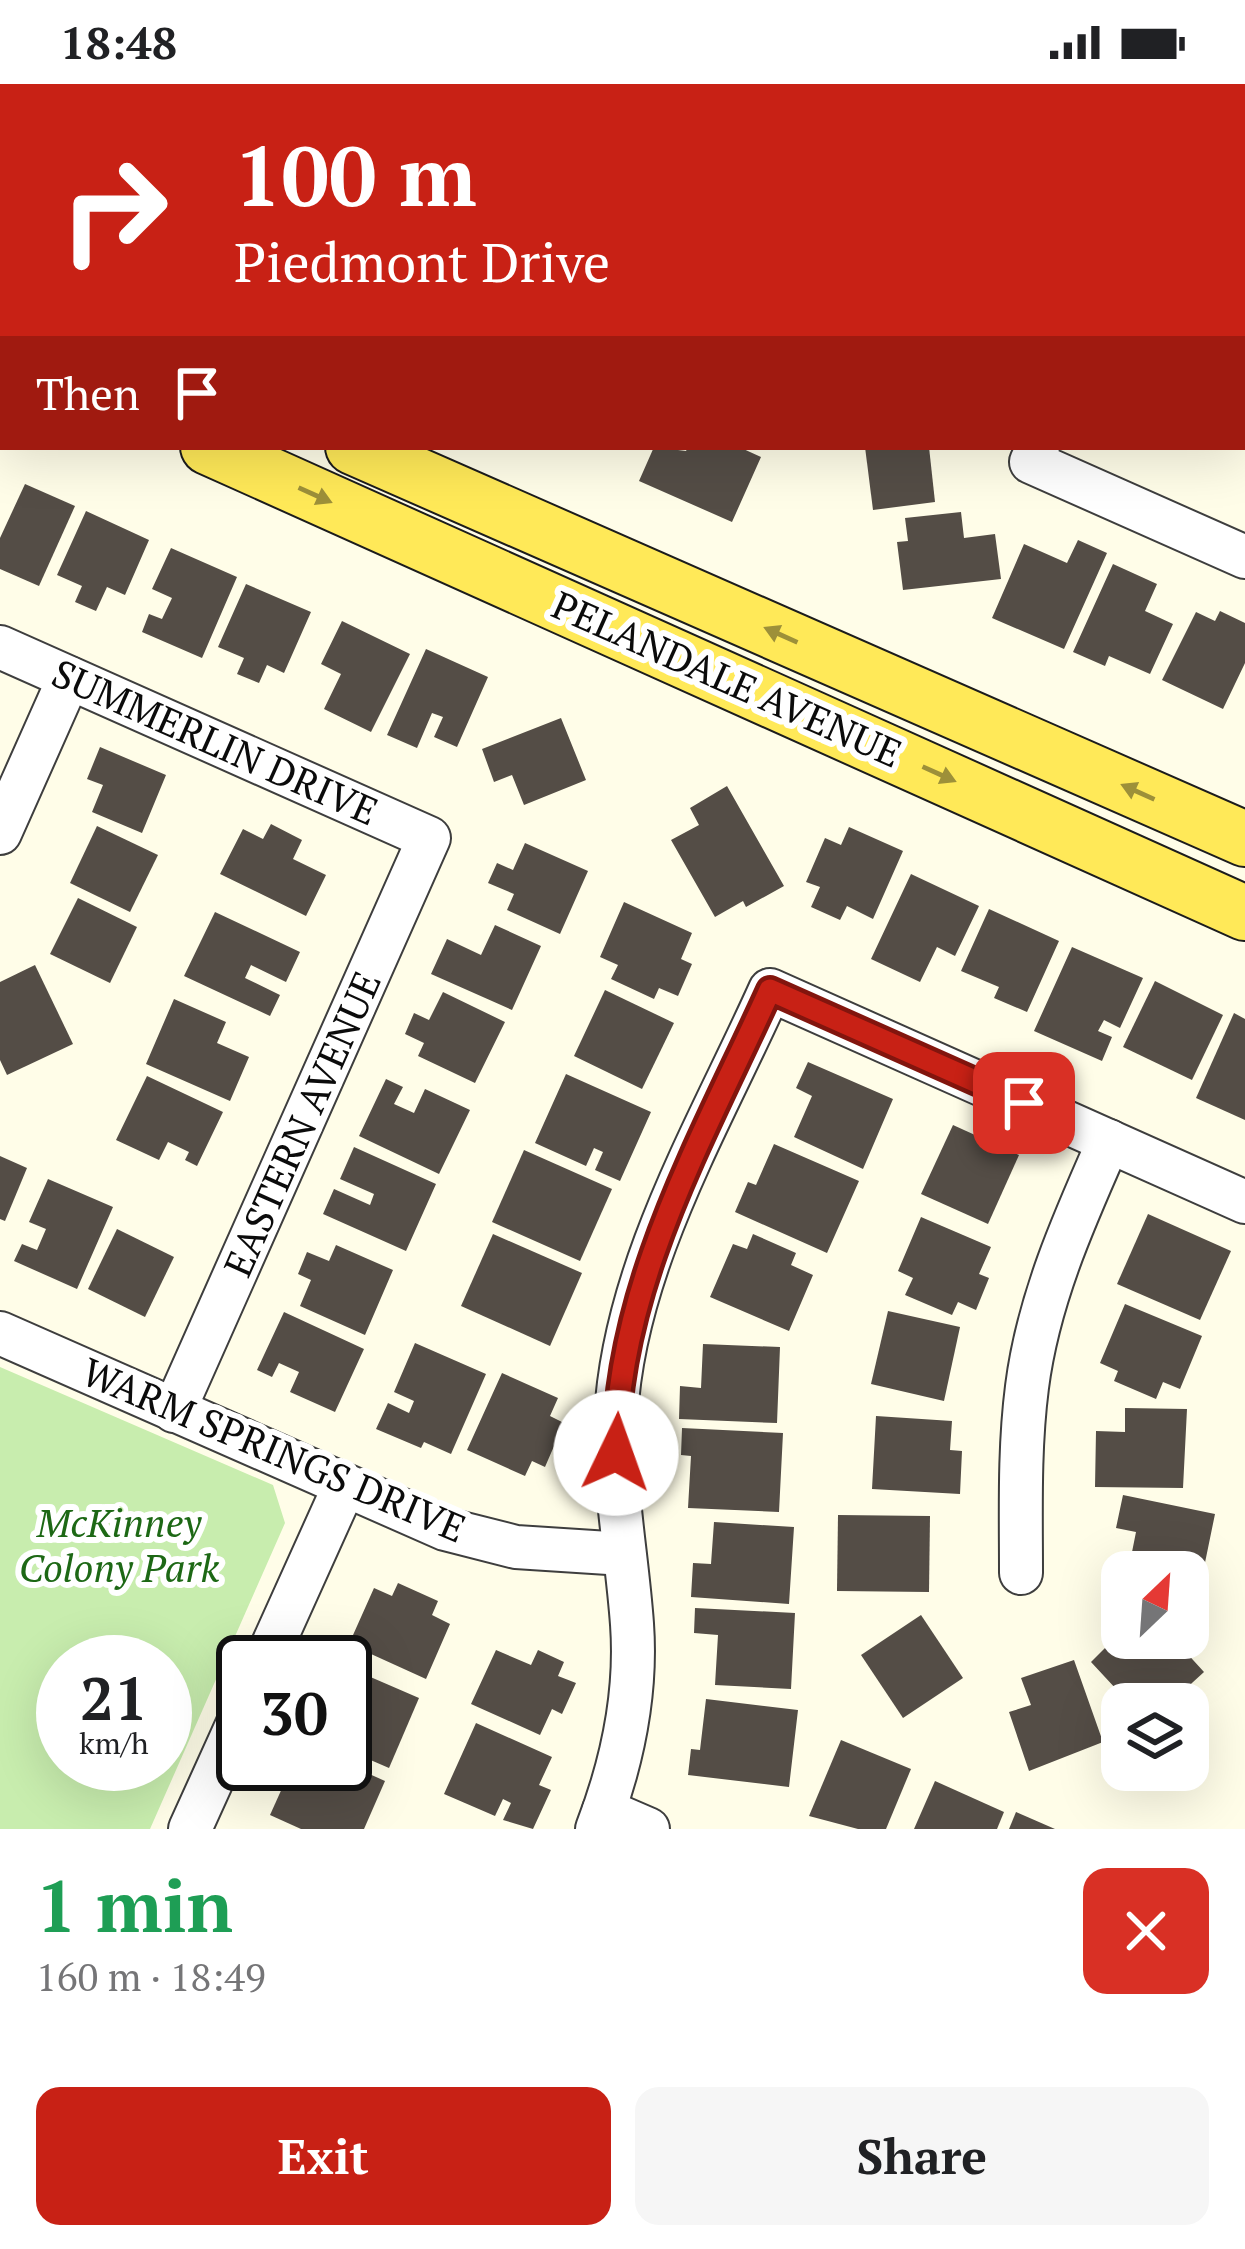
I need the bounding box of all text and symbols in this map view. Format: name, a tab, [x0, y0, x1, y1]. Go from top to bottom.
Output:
text: 18:48	[60, 12, 177, 72]
text: 100 m	[234, 119, 477, 230]
icon: right	[36, 132, 192, 288]
text: Piedmont Drive	[234, 226, 610, 297]
icon: arrive	[164, 360, 230, 426]
text: Then	[36, 363, 140, 423]
one-way arrow	[298, 485, 333, 505]
street label: PELANDALE AVENUE	[545, 578, 910, 779]
one-way arrow	[763, 625, 798, 645]
street label: SUMMERLIN DRIVE	[44, 646, 386, 836]
one-way arrow	[922, 765, 957, 785]
one-way arrow	[1120, 782, 1155, 802]
street label: EASTERN AVENUE	[210, 963, 392, 1284]
pin	[973, 1052, 1075, 1154]
icon: arrive	[991, 1070, 1057, 1136]
street label: WARM SPRINGS DRIVE	[75, 1345, 474, 1553]
position arrow	[553, 1390, 679, 1516]
park label: McKinney Colony Park	[19, 1496, 219, 1593]
north arrow	[1101, 1551, 1209, 1659]
map controls	[1101, 1551, 1209, 1791]
speed limit sign: 30	[216, 1635, 372, 1791]
text: 21	[80, 1658, 148, 1737]
button: layers	[1101, 1683, 1209, 1791]
text: km/h	[79, 1723, 149, 1763]
text: 1 min	[36, 1857, 233, 1953]
button: close	[1083, 1868, 1209, 1994]
text: 160 m · 18:49	[36, 1950, 266, 2002]
button: Exit	[36, 2087, 611, 2225]
button: Share	[635, 2087, 1209, 2225]

